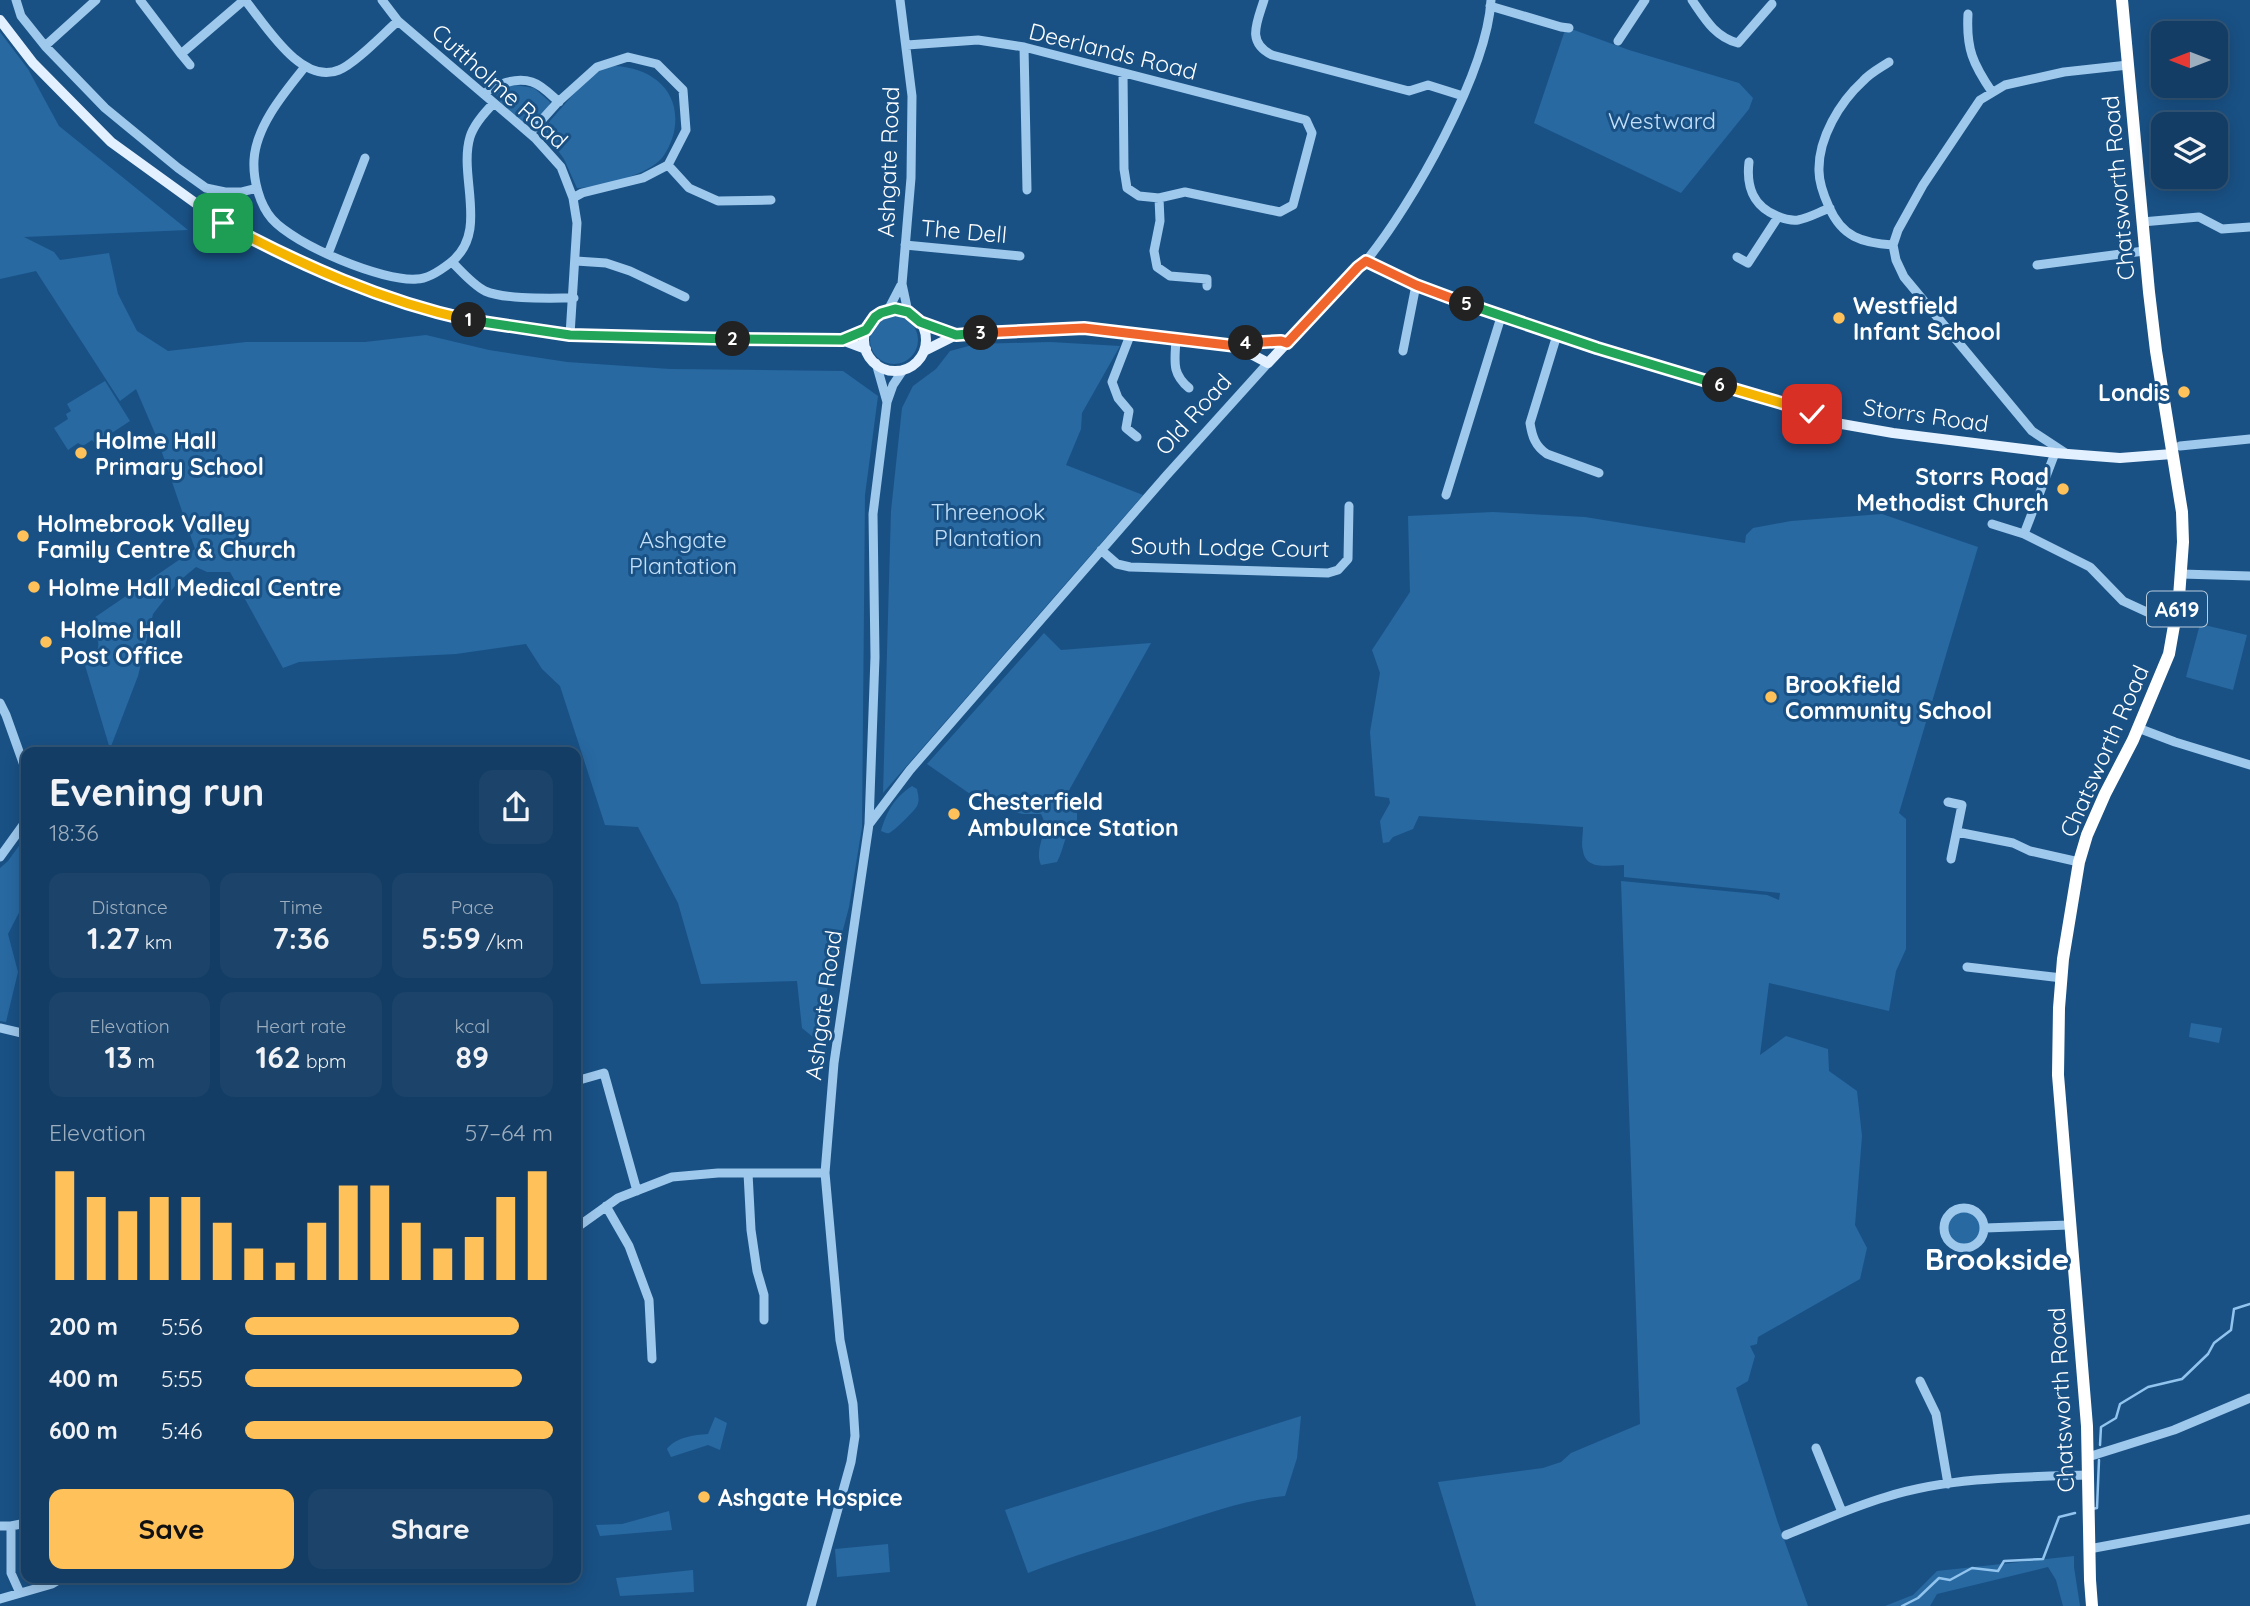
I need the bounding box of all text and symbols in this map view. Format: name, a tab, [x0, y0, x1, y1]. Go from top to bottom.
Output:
street label: Deerlands Road	[1026, 16, 1200, 86]
street label: Cuttholme Road	[426, 17, 574, 155]
north arrow	[2151, 21, 2228, 98]
map controls	[2151, 21, 2228, 189]
street label: Ashgate Road	[871, 86, 905, 238]
street label: Chatsworth Road	[2095, 94, 2141, 282]
park label: Westward	[1608, 106, 1716, 135]
button: layers	[2151, 112, 2228, 189]
pin	[193, 193, 253, 253]
icon: arrive	[204, 204, 242, 242]
street label: The Dell	[920, 213, 1008, 249]
pin: 5	[1450, 286, 1484, 322]
text: 5	[1461, 291, 1472, 315]
place label: Westfield Infant School	[1853, 291, 2001, 346]
pin: 1	[452, 302, 486, 338]
text: 1	[465, 307, 472, 331]
marker: Westfield Infant School	[1831, 310, 1847, 326]
pin: 3	[964, 316, 998, 350]
text: 3	[975, 320, 986, 344]
pin: 2	[716, 322, 750, 356]
text: 2	[727, 326, 738, 350]
pin: 4	[1228, 326, 1264, 360]
text: 4	[1240, 330, 1251, 354]
street label: Old Road	[1149, 367, 1237, 461]
pin: 6	[1702, 368, 1738, 402]
text: 6	[1714, 372, 1725, 396]
place label: Londis	[2098, 378, 2170, 407]
pin	[1782, 384, 1842, 444]
marker: Londis	[2176, 384, 2192, 400]
street label: Storrs Road	[1861, 392, 1991, 438]
icon: check	[1793, 395, 1831, 433]
place label: Holme Hall Primary School	[95, 426, 264, 481]
marker: Holme Hall Primary School	[73, 445, 89, 461]
place label: Storrs Road Methodist Church	[1856, 462, 2049, 517]
marker: Storrs Road Methodist Church	[2055, 481, 2071, 497]
park label: Threenook Plantation	[931, 497, 1045, 552]
place label: Holmebrook Valley Family Centre & Church	[37, 509, 296, 564]
park label: Ashgate Plantation	[629, 525, 737, 580]
marker: Holmebrook Valley Family Centre & Church	[15, 528, 31, 544]
street label: South Lodge Court	[1130, 531, 1330, 563]
place label: Holme Hall Medical Centre	[48, 573, 342, 602]
marker: Holme Hall Medical Centre	[26, 579, 42, 595]
road number: A619	[2147, 592, 2207, 626]
place label: Holme Hall Post Office	[60, 615, 183, 670]
marker: Holme Hall Post Office	[38, 634, 54, 650]
street label: Chatsworth Road	[2053, 660, 2155, 842]
place label: Brookfield Community School	[1785, 670, 1992, 725]
marker: Brookfield Community School	[1763, 689, 1779, 705]
text: Evening run	[49, 768, 264, 816]
button: share	[479, 770, 553, 844]
place label: Chesterfield Ambulance Station	[968, 787, 1179, 842]
marker: Chesterfield Ambulance Station	[946, 806, 962, 822]
text: 18:36	[49, 818, 99, 847]
text: Distance	[92, 895, 168, 919]
text: Time	[279, 895, 323, 919]
text: Pace	[451, 895, 494, 919]
text: 1.27	[87, 919, 140, 957]
text: 7:36	[272, 919, 330, 957]
text: 5:59	[421, 919, 481, 957]
street label: Ashgate Road	[798, 928, 848, 1082]
text: km	[140, 930, 172, 954]
text: /km	[481, 930, 524, 954]
text: Elevation	[90, 1014, 170, 1038]
text: Heart rate	[256, 1014, 346, 1038]
text: kcal	[455, 1014, 490, 1038]
text: 13	[105, 1038, 132, 1076]
text: 162	[256, 1038, 301, 1076]
text: 89	[456, 1038, 489, 1076]
text: m	[132, 1049, 155, 1073]
text: bpm	[301, 1049, 346, 1073]
text: Elevation	[49, 1118, 146, 1147]
text: 57–64 m	[465, 1118, 553, 1147]
district label: Brookside	[1925, 1240, 2069, 1278]
street label: Chatsworth Road	[2042, 1307, 2080, 1493]
text: 200 m	[49, 1312, 118, 1341]
text: 5:56	[161, 1312, 203, 1341]
text: 400 m	[49, 1364, 118, 1393]
text: 5:55	[161, 1364, 203, 1393]
text: 600 m	[49, 1416, 118, 1445]
text: 5:46	[161, 1416, 202, 1445]
place label: Ashgate Hospice	[718, 1483, 903, 1512]
button: Save	[49, 1489, 294, 1569]
button: Share	[308, 1489, 553, 1569]
marker: Ashgate Hospice	[696, 1489, 712, 1505]

